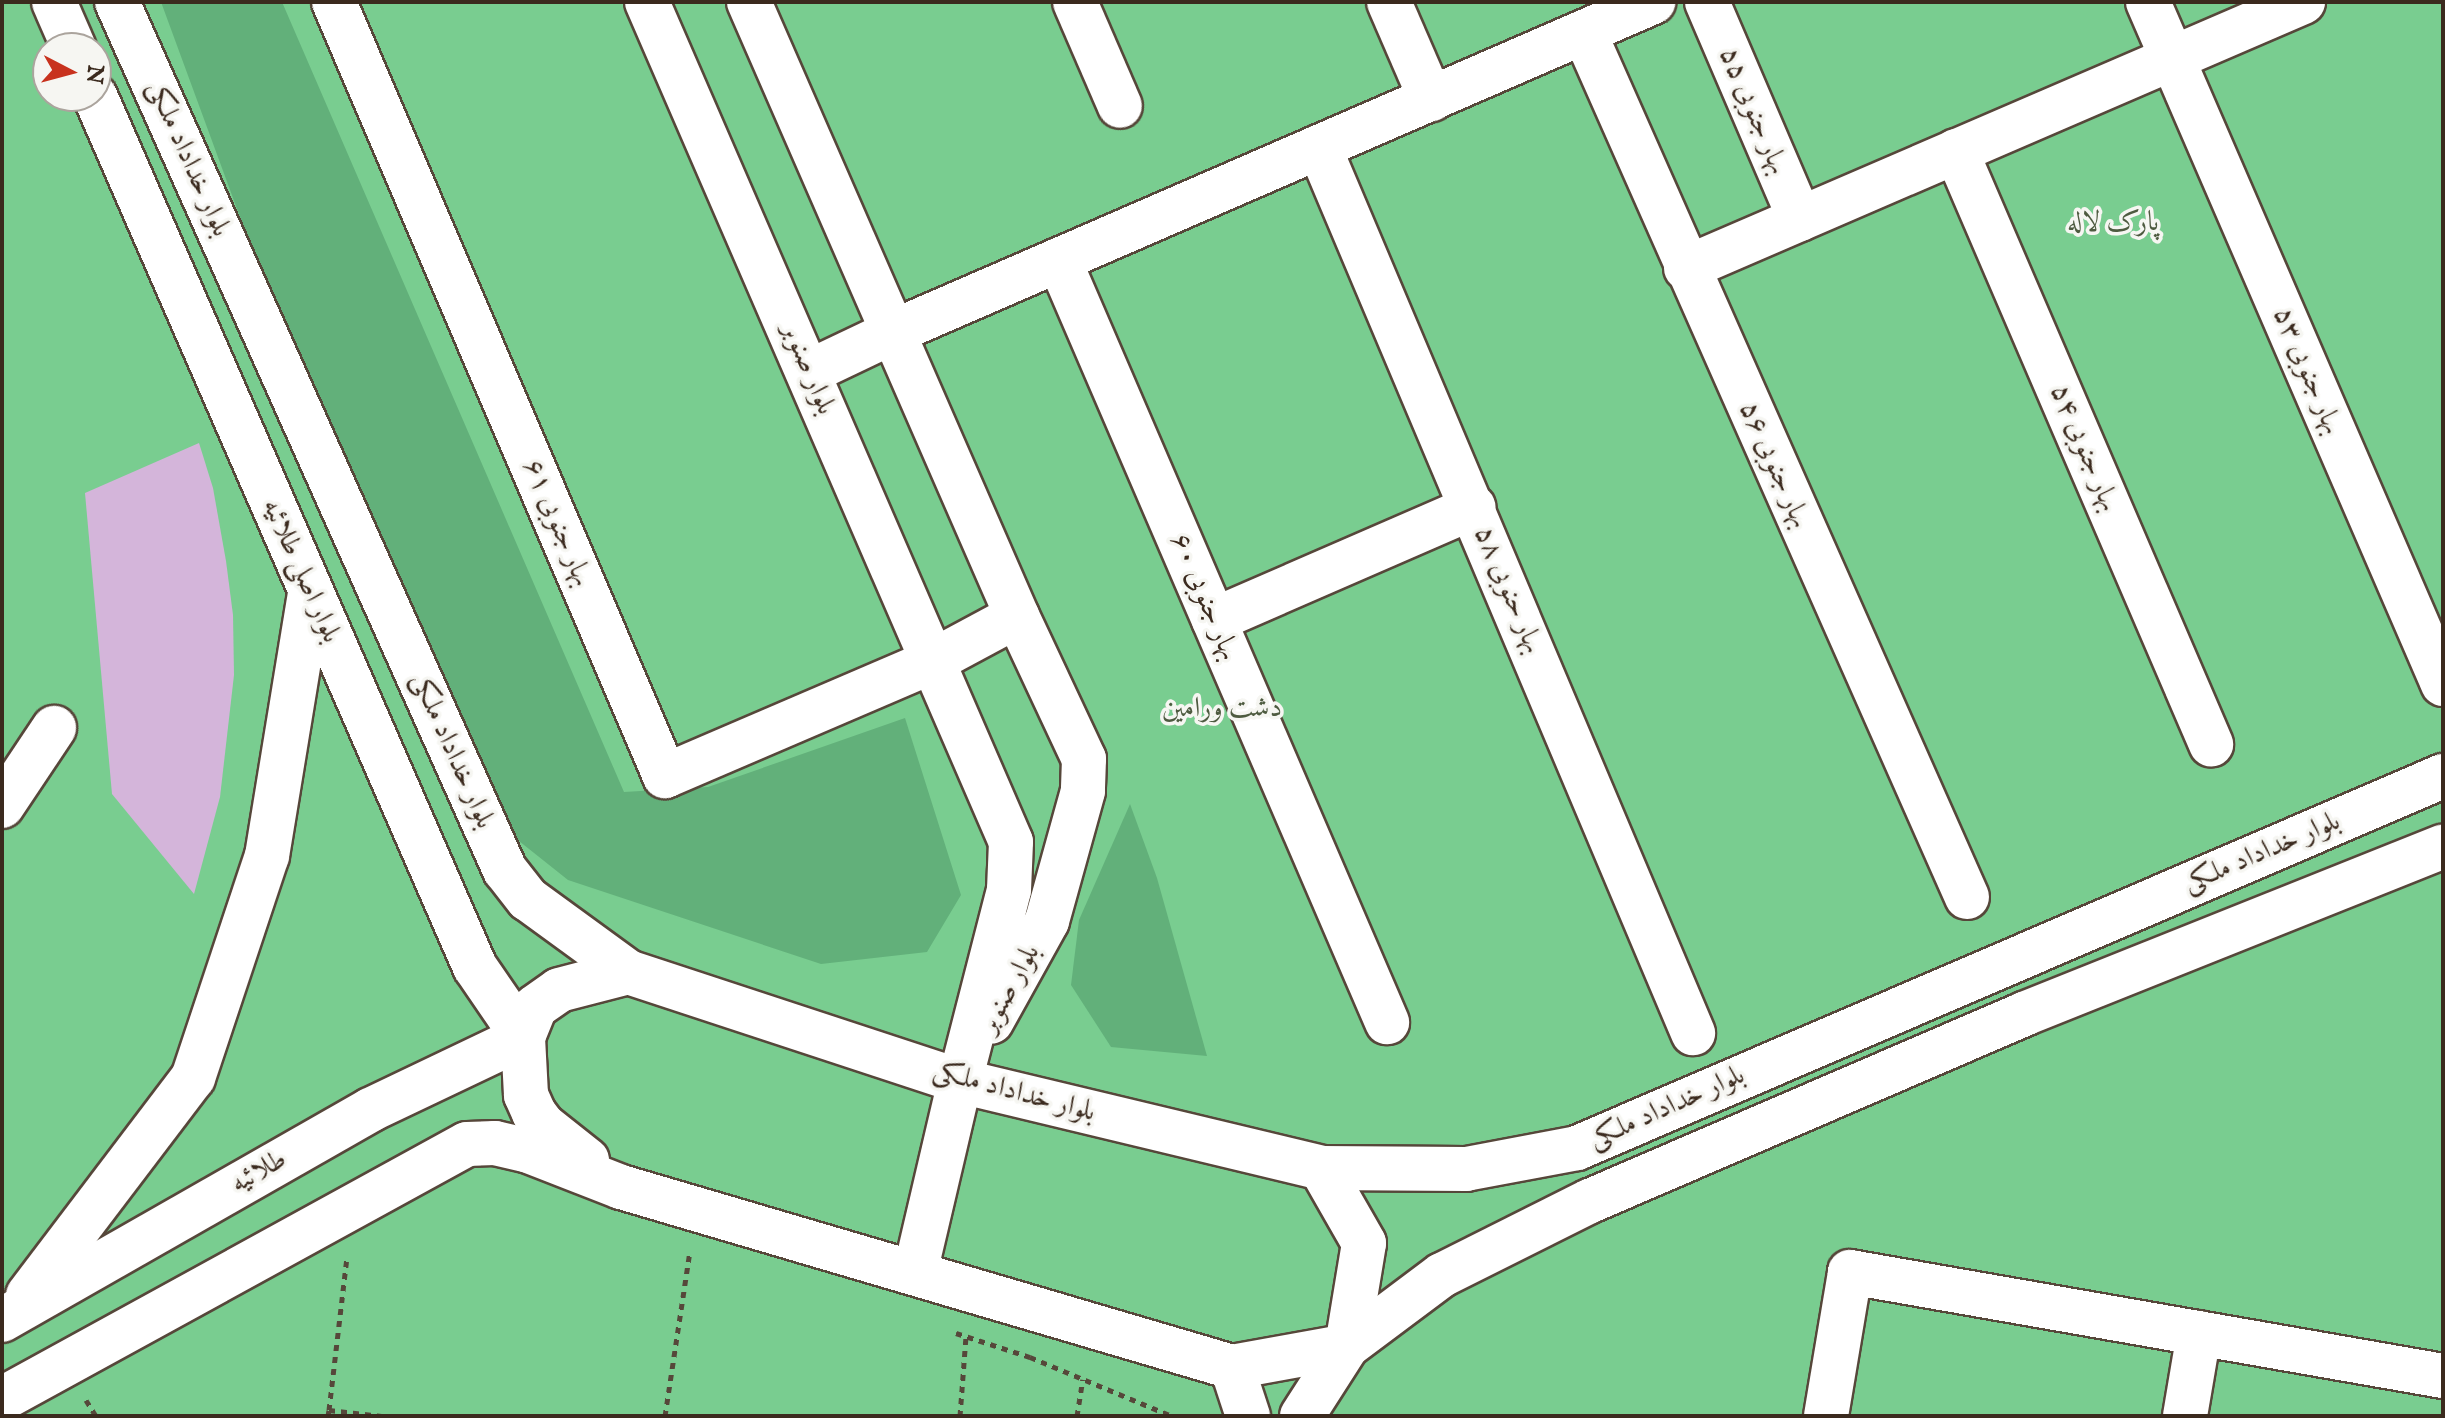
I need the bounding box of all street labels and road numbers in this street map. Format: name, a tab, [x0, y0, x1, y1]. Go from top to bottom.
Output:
street label: بهار جنوبی ۵۵	[1711, 42, 1795, 180]
street label: بلوار خداداد ملکی	[139, 76, 237, 242]
street label: بهار جنوبی ۵۳	[2265, 302, 2349, 440]
street label: بلوار صنوبر	[774, 318, 842, 420]
street label: بهار جنوبی ۵۴	[2042, 379, 2126, 517]
street label: بهار جنوبی ۵۶	[1731, 396, 1817, 534]
street label: بهار جنوبی ۶۱	[515, 454, 599, 592]
street label: بلوار اصلی طلائیه	[254, 494, 348, 648]
street label: بهار حنوبی ۵۸	[1466, 521, 1550, 659]
street label: بهار جنوبی ۶۰	[1162, 528, 1246, 666]
street label: بلوار خداداد ملکی	[403, 668, 501, 834]
street label: بلوار خداداد ملکی	[2179, 805, 2345, 901]
street label: بلوار صنوبر	[972, 939, 1048, 1039]
street label: بلوار خداداد ملکی	[929, 1054, 1099, 1130]
street label: بلوار خداداد ملکی	[1584, 1059, 1750, 1157]
street label: طلائیه	[225, 1143, 293, 1201]

